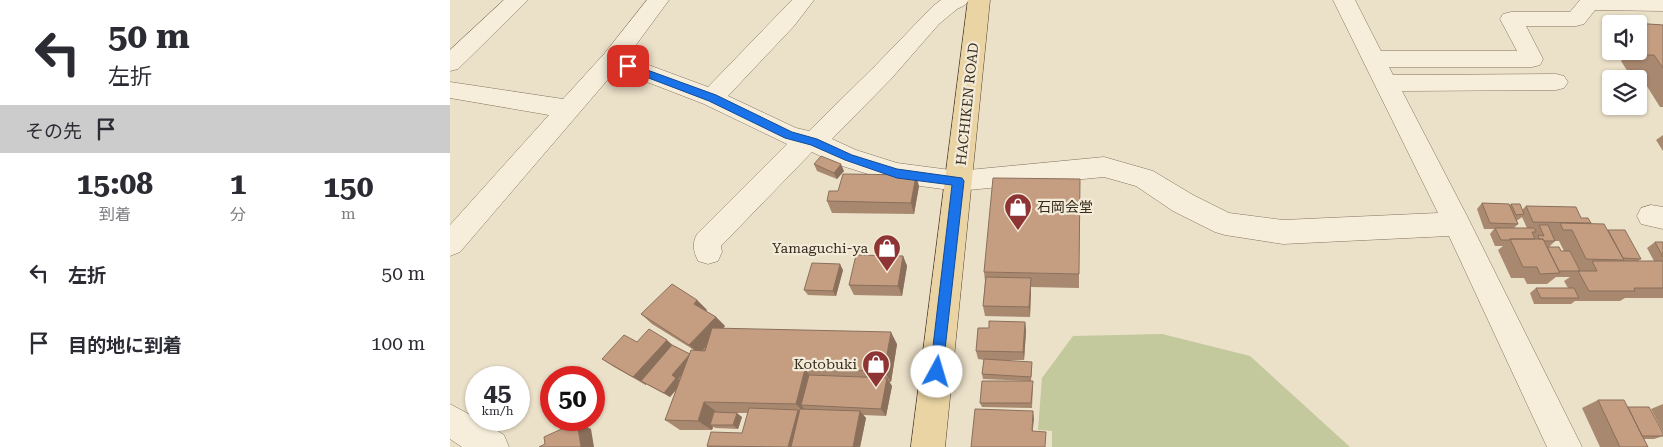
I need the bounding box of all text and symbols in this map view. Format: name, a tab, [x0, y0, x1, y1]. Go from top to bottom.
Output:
map controls	[1602, 15, 1647, 115]
button: sound	[1602, 15, 1647, 60]
text: 50 m	[108, 16, 190, 57]
icon: left	[25, 20, 90, 85]
street label: HACHIKEN ROAD	[953, 42, 981, 166]
pin	[607, 45, 649, 87]
icon: arrive	[614, 52, 642, 80]
text: 左折	[108, 64, 152, 89]
button: layers	[1602, 70, 1647, 115]
icon: arrive	[92, 115, 120, 143]
text: その先	[25, 120, 82, 143]
text: 15:08	[77, 166, 153, 201]
text: 1	[230, 166, 247, 201]
text: 150	[323, 169, 373, 204]
shop icon: 石岡会堂	[1003, 192, 1033, 231]
place label: 石岡会堂	[1037, 199, 1093, 215]
text: m	[341, 204, 356, 223]
text: 到着	[99, 205, 131, 224]
text: 分	[230, 205, 246, 224]
shop icon: Yamaguchi-ya	[872, 233, 902, 272]
place label: Yamaguchi-ya	[772, 240, 868, 256]
icon: left	[25, 259, 53, 287]
text: 50 m	[382, 262, 425, 285]
text: 左折	[68, 264, 106, 287]
icon: arrive	[25, 329, 53, 357]
text: 100 m	[371, 332, 425, 355]
text: 目的地に到着	[68, 334, 182, 357]
position arrow	[910, 345, 962, 397]
shop icon: Kotobuki	[861, 349, 891, 388]
place label: Kotobuki	[794, 356, 858, 372]
speed limit sign: 50	[540, 366, 605, 431]
text: 45	[483, 378, 512, 407]
text: km/h	[481, 404, 514, 418]

